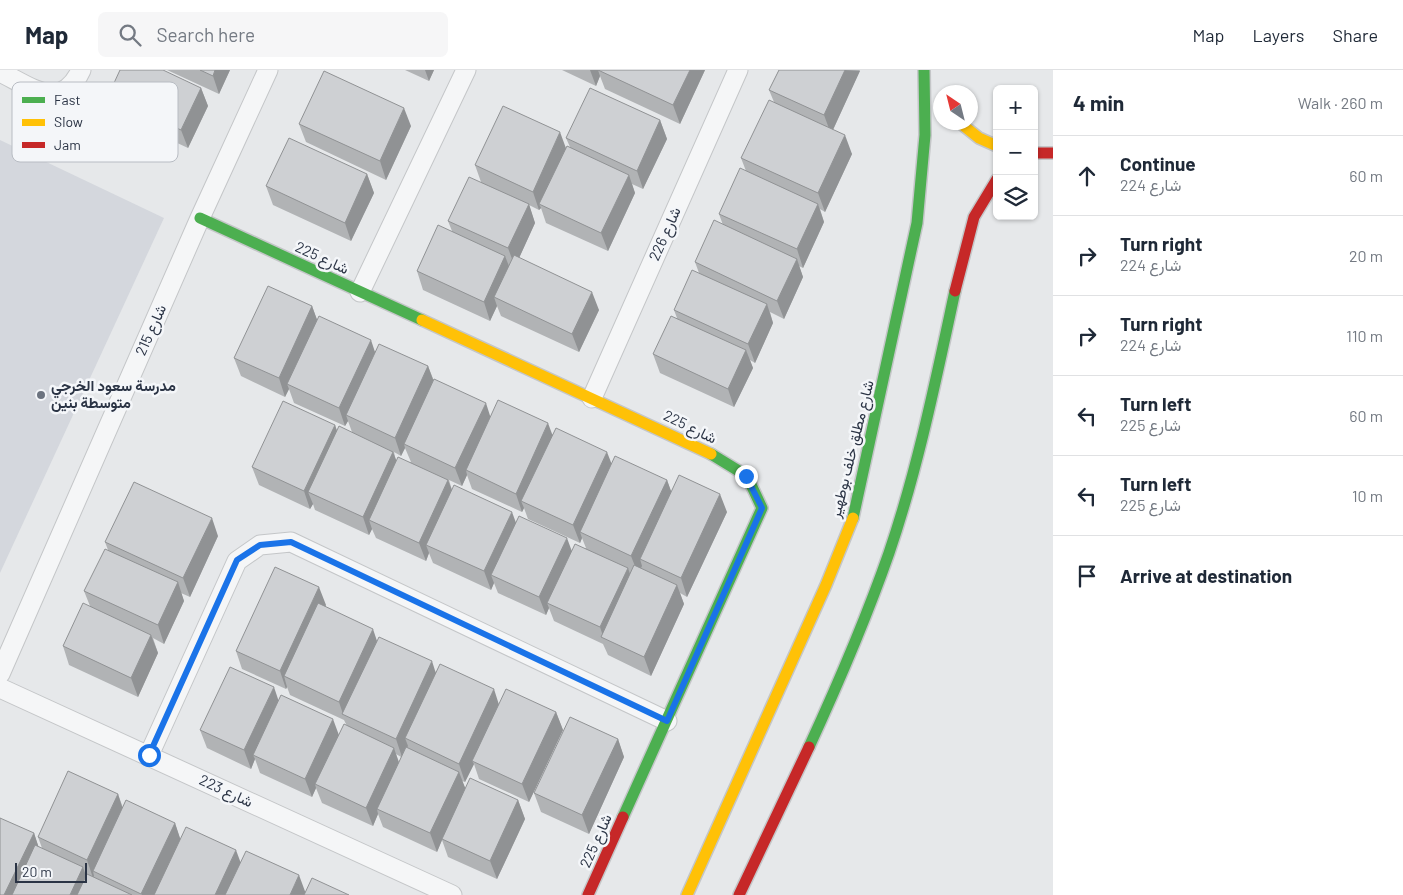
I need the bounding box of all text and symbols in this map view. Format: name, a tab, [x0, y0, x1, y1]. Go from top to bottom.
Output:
search box	[98, 12, 448, 57]
text: Map	[25, 20, 68, 49]
icon: search	[116, 21, 144, 49]
text: Search here	[156, 23, 255, 46]
text: Map	[1192, 24, 1224, 46]
text: Layers	[1252, 24, 1305, 46]
text: Share	[1333, 24, 1378, 46]
legend	[12, 82, 178, 162]
north arrow	[933, 85, 978, 130]
map controls	[993, 85, 1038, 220]
button: +	[993, 85, 1038, 130]
text: 4 min	[1073, 90, 1124, 115]
text: Fast	[54, 91, 80, 108]
text: Walk · 260 m	[1298, 93, 1383, 112]
text: Slow	[54, 113, 83, 130]
button: −	[993, 130, 1038, 175]
text: Jam	[54, 136, 81, 153]
text: Continue	[1120, 152, 1196, 175]
icon: ahead	[1073, 162, 1101, 190]
text: 60 m	[1349, 166, 1383, 185]
button: layers	[993, 175, 1038, 220]
text: شارع 224	[1120, 175, 1181, 194]
street label: شارع 226	[644, 204, 687, 265]
text: Turn right	[1120, 232, 1202, 255]
street label: شارع 225	[292, 237, 352, 280]
icon: right	[1073, 242, 1101, 270]
text: 20 m	[1349, 246, 1383, 265]
text: شارع 224	[1120, 255, 1181, 274]
street label: شارع 215	[131, 301, 172, 359]
text: Turn right	[1120, 312, 1202, 335]
icon: right	[1073, 322, 1101, 350]
text: 110 m	[1346, 326, 1383, 345]
text: شارع 224	[1120, 335, 1181, 354]
place label: مدرسة سعود الخرجي متوسطة بنين	[51, 376, 176, 412]
street label: شارع مطلق خلف بوطهير	[825, 378, 880, 521]
marker: مدرسة سعود الخرجي متوسطة بنين	[35, 389, 47, 401]
text: Turn left	[1120, 392, 1191, 415]
icon: left	[1073, 402, 1101, 430]
street label: شارع 225	[660, 406, 720, 449]
text: 60 m	[1349, 406, 1383, 425]
text: شارع 225	[1120, 415, 1181, 434]
route end	[735, 465, 758, 488]
text: Turn left	[1120, 472, 1191, 495]
icon: left	[1073, 482, 1101, 510]
text: 10 m	[1352, 486, 1383, 505]
text: شارع 225	[1120, 495, 1181, 514]
icon: arrive	[1073, 562, 1101, 590]
text: Arrive at destination	[1120, 564, 1292, 587]
route start	[138, 744, 161, 767]
street label: شارع 223	[196, 770, 256, 813]
street label: شارع 225	[575, 811, 618, 871]
scale bar	[15, 860, 88, 883]
text: 20 m	[22, 863, 52, 880]

